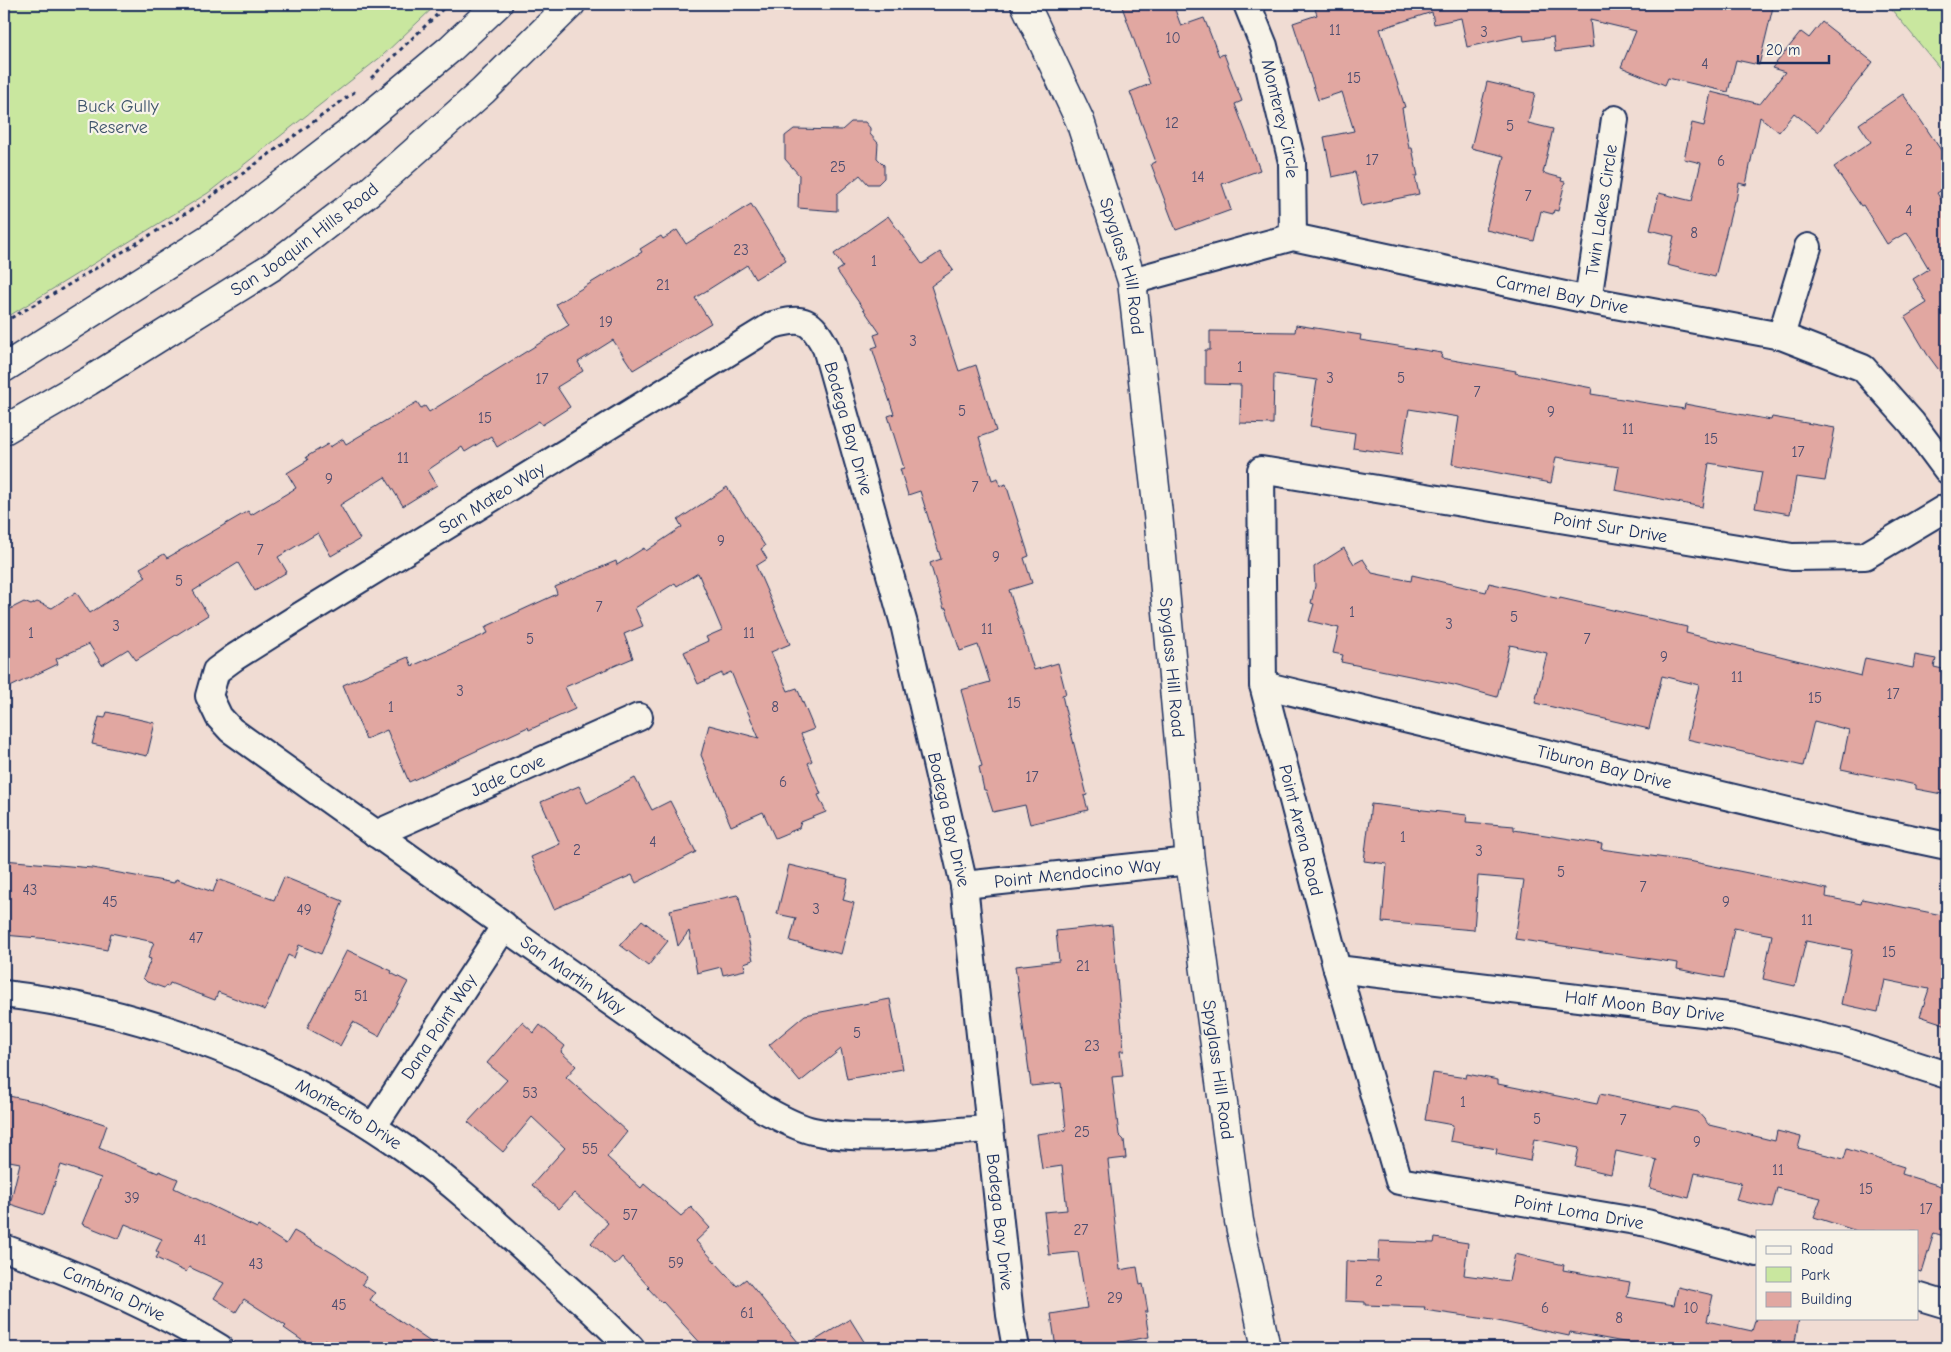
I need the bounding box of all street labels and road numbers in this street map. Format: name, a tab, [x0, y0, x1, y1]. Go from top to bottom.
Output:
street label: Monterey Circle	[1257, 57, 1303, 178]
street label: Twin Lakes Circle	[1582, 143, 1622, 277]
street label: San Joaquin Hills Road	[227, 179, 383, 301]
street label: Spyglass Hill Road	[1095, 195, 1148, 336]
street label: Carmel Bay Drive	[1494, 271, 1630, 318]
street label: Bodega Bay Drive	[819, 360, 877, 498]
street label: San Mateo Way	[435, 457, 550, 539]
street label: Point Sur Drive	[1552, 508, 1669, 547]
street label: Spyglass Hill Road	[1155, 596, 1189, 739]
street label: Tiburon Bay Drive	[1535, 741, 1674, 794]
street label: Jade Cove	[468, 750, 548, 802]
street label: Bodega Bay Drive	[923, 750, 974, 889]
street label: Point Arena Road	[1274, 762, 1327, 898]
street label: Point Mendocino Way	[993, 854, 1163, 893]
street label: San Martin Way	[516, 931, 630, 1020]
street label: Dana Point Way	[397, 969, 482, 1084]
street label: Half Moon Bay Drive	[1564, 986, 1726, 1027]
street label: Spyglass Hill Road	[1198, 998, 1238, 1141]
street label: Montecito Drive	[292, 1075, 406, 1154]
street label: Bodega Bay Drive	[982, 1153, 1017, 1291]
street label: Point Loma Drive	[1512, 1191, 1645, 1234]
street label: Cambria Drive	[60, 1261, 169, 1326]

